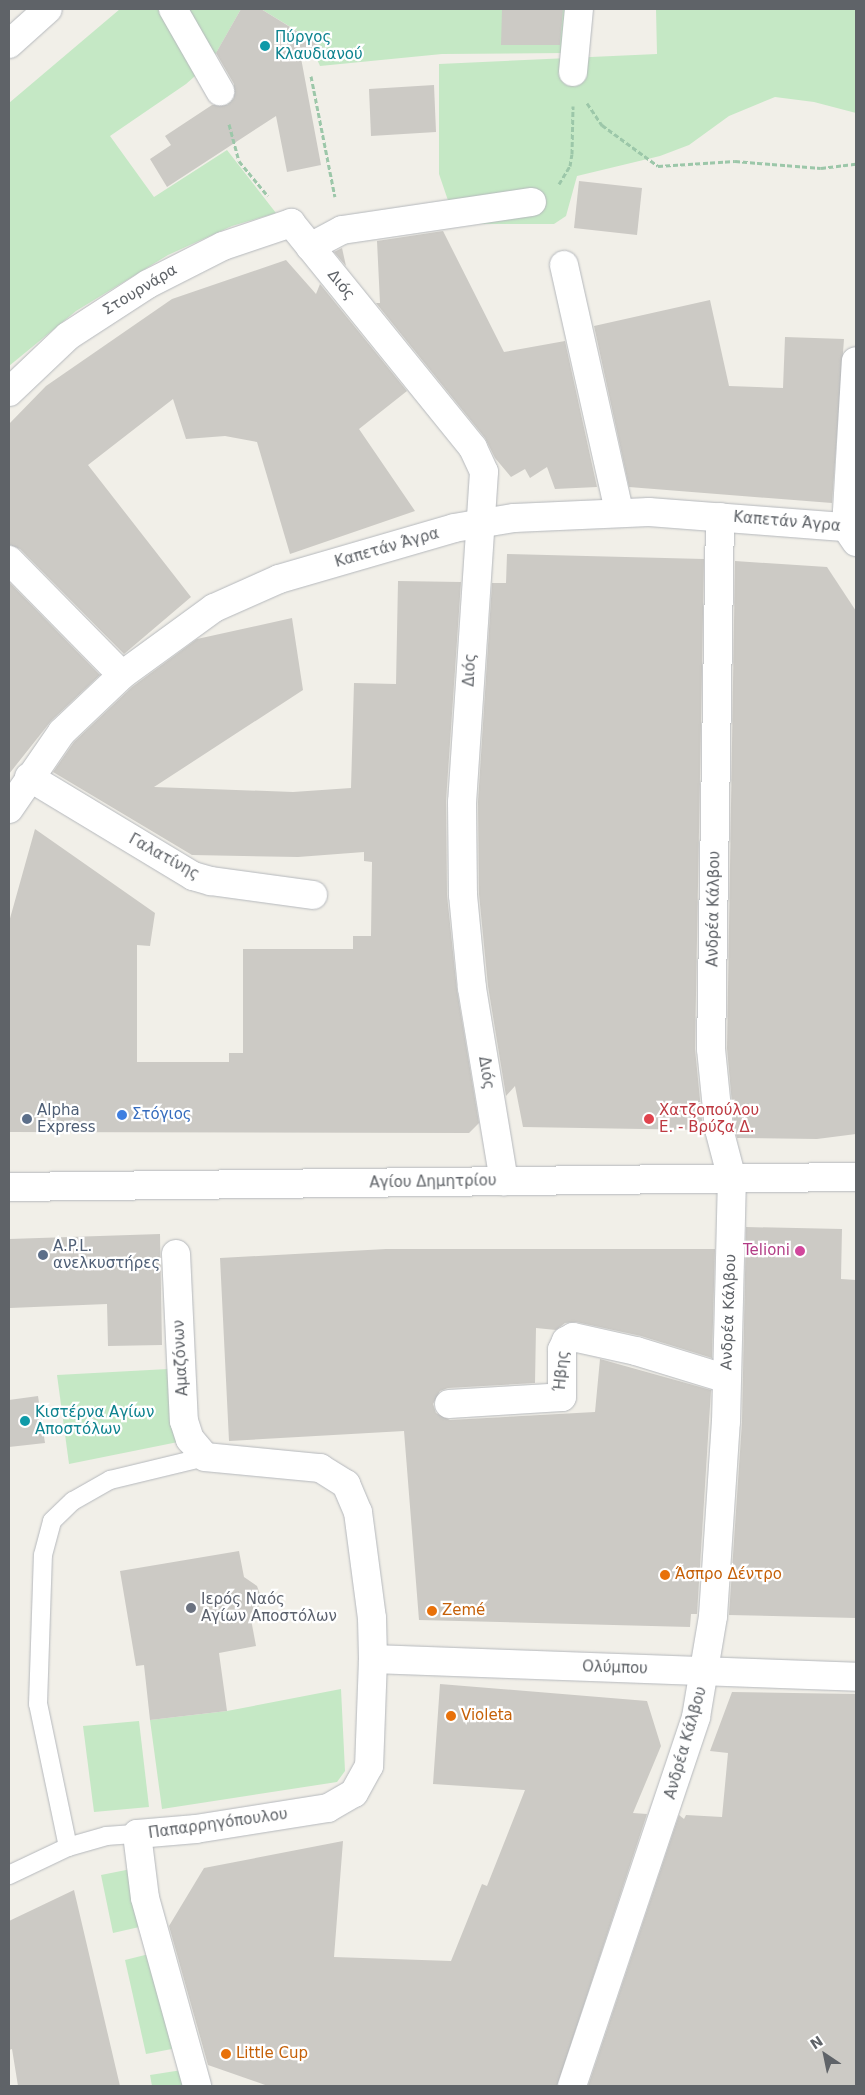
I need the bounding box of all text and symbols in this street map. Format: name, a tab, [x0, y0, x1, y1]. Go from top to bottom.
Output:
place label: Πύργος Κλαυδιανού	[275, 28, 363, 63]
marker: Πύργος Κλαυδιανού	[259, 40, 271, 52]
street label: Στουρνάρα	[100, 261, 180, 319]
street label: Διός	[324, 266, 358, 304]
street label: Καπετάν Άγρα	[733, 508, 841, 536]
street label: Καπετάν Άγρα	[333, 525, 441, 571]
street label: Διός	[460, 653, 480, 687]
street label: Γαλατίνης	[126, 830, 202, 884]
street label: Ανδρέα Κάλβου	[704, 851, 724, 967]
street label: Διός	[475, 1055, 497, 1091]
place label: Alpha Express	[37, 1101, 96, 1136]
place label: Χατζοπούλου Ε. - Βρύζα Δ.	[659, 1101, 759, 1136]
place label: Στόγιος	[132, 1106, 192, 1124]
marker: Στόγιος	[116, 1109, 128, 1121]
marker: Alpha Express	[21, 1113, 33, 1125]
marker: Χατζοπούλου Ε. - Βρύζα Δ.	[643, 1113, 655, 1125]
street label: Αγίου Δημητρίου	[369, 1172, 497, 1192]
place label: A.P.L. ανελκυστήρες	[53, 1237, 160, 1272]
place label: Telioni	[743, 1242, 790, 1260]
marker: Telioni	[794, 1245, 806, 1257]
marker: A.P.L. ανελκυστήρες	[37, 1249, 49, 1261]
street label: Ανδρέα Κάλβου	[718, 1254, 740, 1370]
street label: Αμαζόνων	[170, 1319, 192, 1397]
street label: Ήβης	[551, 1350, 573, 1392]
place label: Κιστέρνα Αγίων Αποστόλων	[35, 1403, 154, 1438]
marker: Κιστέρνα Αγίων Αποστόλων	[19, 1415, 31, 1427]
place label: Άσπρο Δέντρο	[675, 1566, 782, 1584]
marker: Άσπρο Δέντρο	[659, 1569, 671, 1581]
place label: Ιερός Ναός Αγίων Αποστόλων	[201, 1590, 337, 1625]
marker: Ιερός Ναός Αγίων Αποστόλων	[185, 1602, 197, 1614]
place label: Zemé	[442, 1602, 485, 1620]
marker: Zemé	[426, 1605, 438, 1617]
street label: Ολύμπου	[582, 1658, 648, 1678]
street label: Ανδρέα Κάλβου	[661, 1685, 711, 1801]
place label: Violeta	[461, 1707, 513, 1725]
marker: Violeta	[445, 1710, 457, 1722]
street label: Παπαρρηγόπουλου	[147, 1805, 289, 1843]
north arrow	[800, 2030, 850, 2080]
text: N	[807, 2033, 826, 2052]
place label: Little Cup	[236, 2045, 308, 2063]
marker: Little Cup	[220, 2048, 232, 2060]

